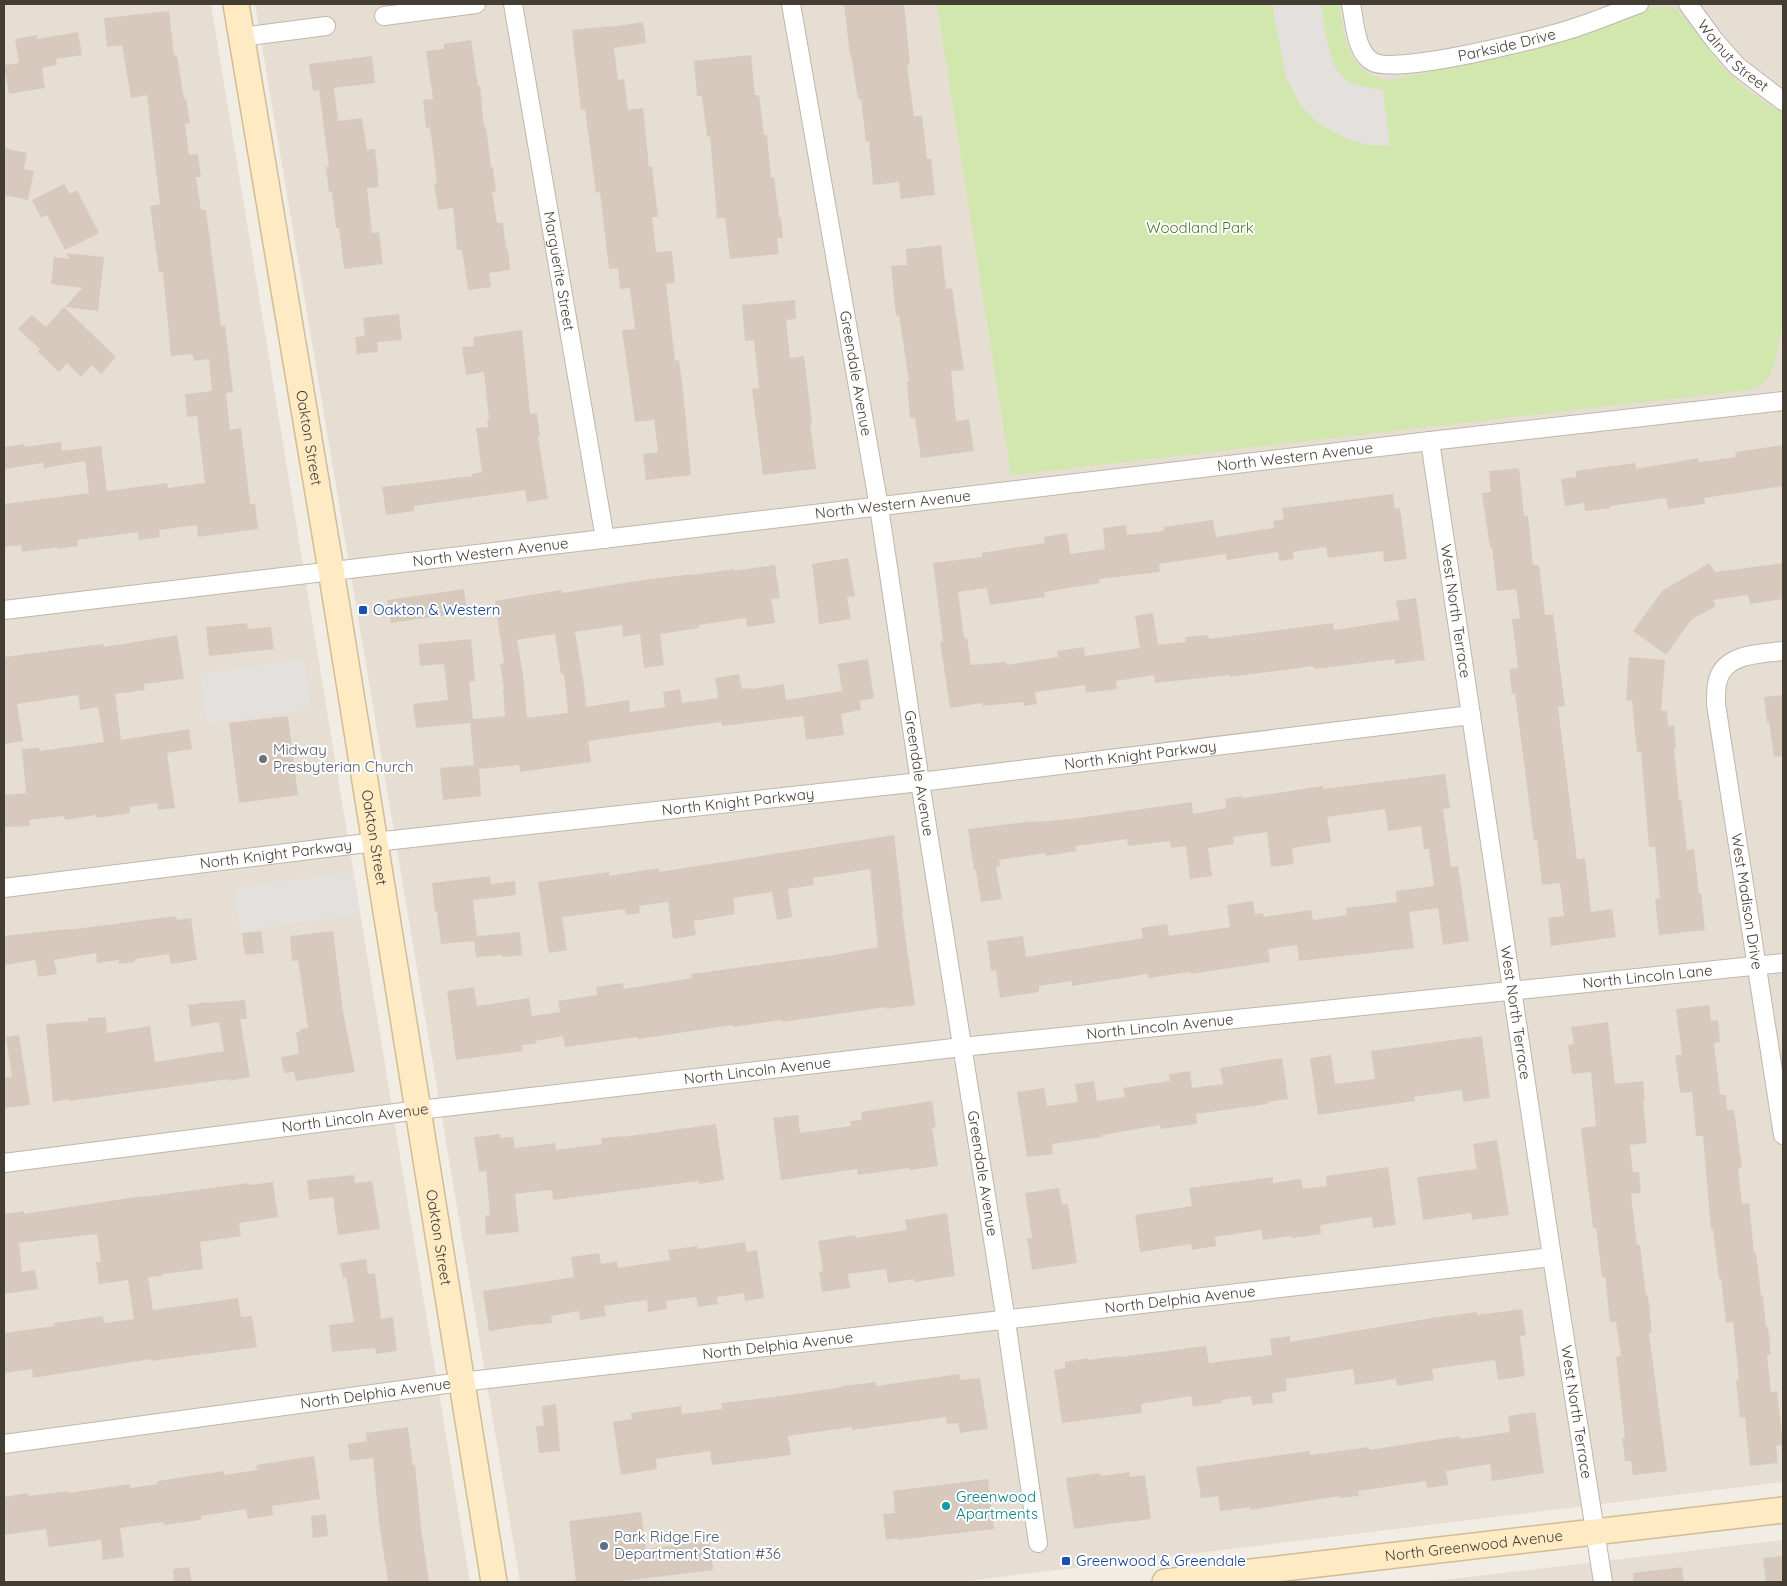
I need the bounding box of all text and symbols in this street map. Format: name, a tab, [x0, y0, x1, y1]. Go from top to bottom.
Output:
street label: Walnut Street	[1694, 16, 1773, 96]
street label: Parkside Drive	[1456, 24, 1558, 65]
street label: Marguerite Street	[540, 210, 579, 332]
park label: Woodland Park	[1146, 218, 1254, 237]
street label: Greendale Avenue	[836, 309, 876, 437]
street label: Oakton Street	[292, 389, 327, 487]
street label: North Western Avenue	[1216, 438, 1374, 475]
street label: North Western Avenue	[814, 486, 972, 523]
street label: North Western Avenue	[412, 533, 569, 570]
street label: West North Terrace	[1437, 543, 1475, 679]
place label: Oakton & Western	[373, 600, 500, 619]
marker: Oakton & Western	[357, 604, 369, 616]
street label: Greendale Avenue	[900, 709, 939, 838]
street label: North Knight Parkway	[1063, 736, 1217, 773]
place label: Midway Presbyterian Church	[273, 740, 413, 776]
marker: Midway Presbyterian Church	[257, 753, 269, 765]
street label: North Knight Parkway	[661, 784, 815, 819]
street label: Oakton Street	[358, 788, 392, 887]
street label: West Madison Drive	[1727, 832, 1767, 971]
street label: North Knight Parkway	[199, 835, 353, 873]
street label: West North Terrace	[1497, 944, 1535, 1081]
street label: North Lincoln Lane	[1581, 960, 1713, 992]
street label: North Lincoln Avenue	[1085, 1009, 1234, 1043]
street label: North Lincoln Avenue	[683, 1052, 832, 1088]
street label: North Lincoln Avenue	[281, 1099, 430, 1136]
street label: Greendale Avenue	[964, 1109, 1002, 1237]
street label: Oakton Street	[422, 1188, 456, 1287]
street label: North Delphia Avenue	[1104, 1281, 1257, 1317]
street label: North Delphia Avenue	[701, 1327, 854, 1363]
street label: West North Terrace	[1557, 1344, 1597, 1480]
street label: North Delphia Avenue	[299, 1373, 452, 1413]
place label: Greenwood Apartments	[956, 1487, 1038, 1523]
marker: Greenwood Apartments	[940, 1500, 952, 1512]
street label: North Greenwood Avenue	[1384, 1526, 1564, 1565]
place label: Park Ridge Fire Department Station #36	[614, 1527, 781, 1563]
marker: Park Ridge Fire Department Station #36	[598, 1540, 610, 1552]
place label: Greenwood & Greendale	[1076, 1551, 1246, 1570]
marker: Greenwood & Greendale	[1060, 1555, 1072, 1567]

